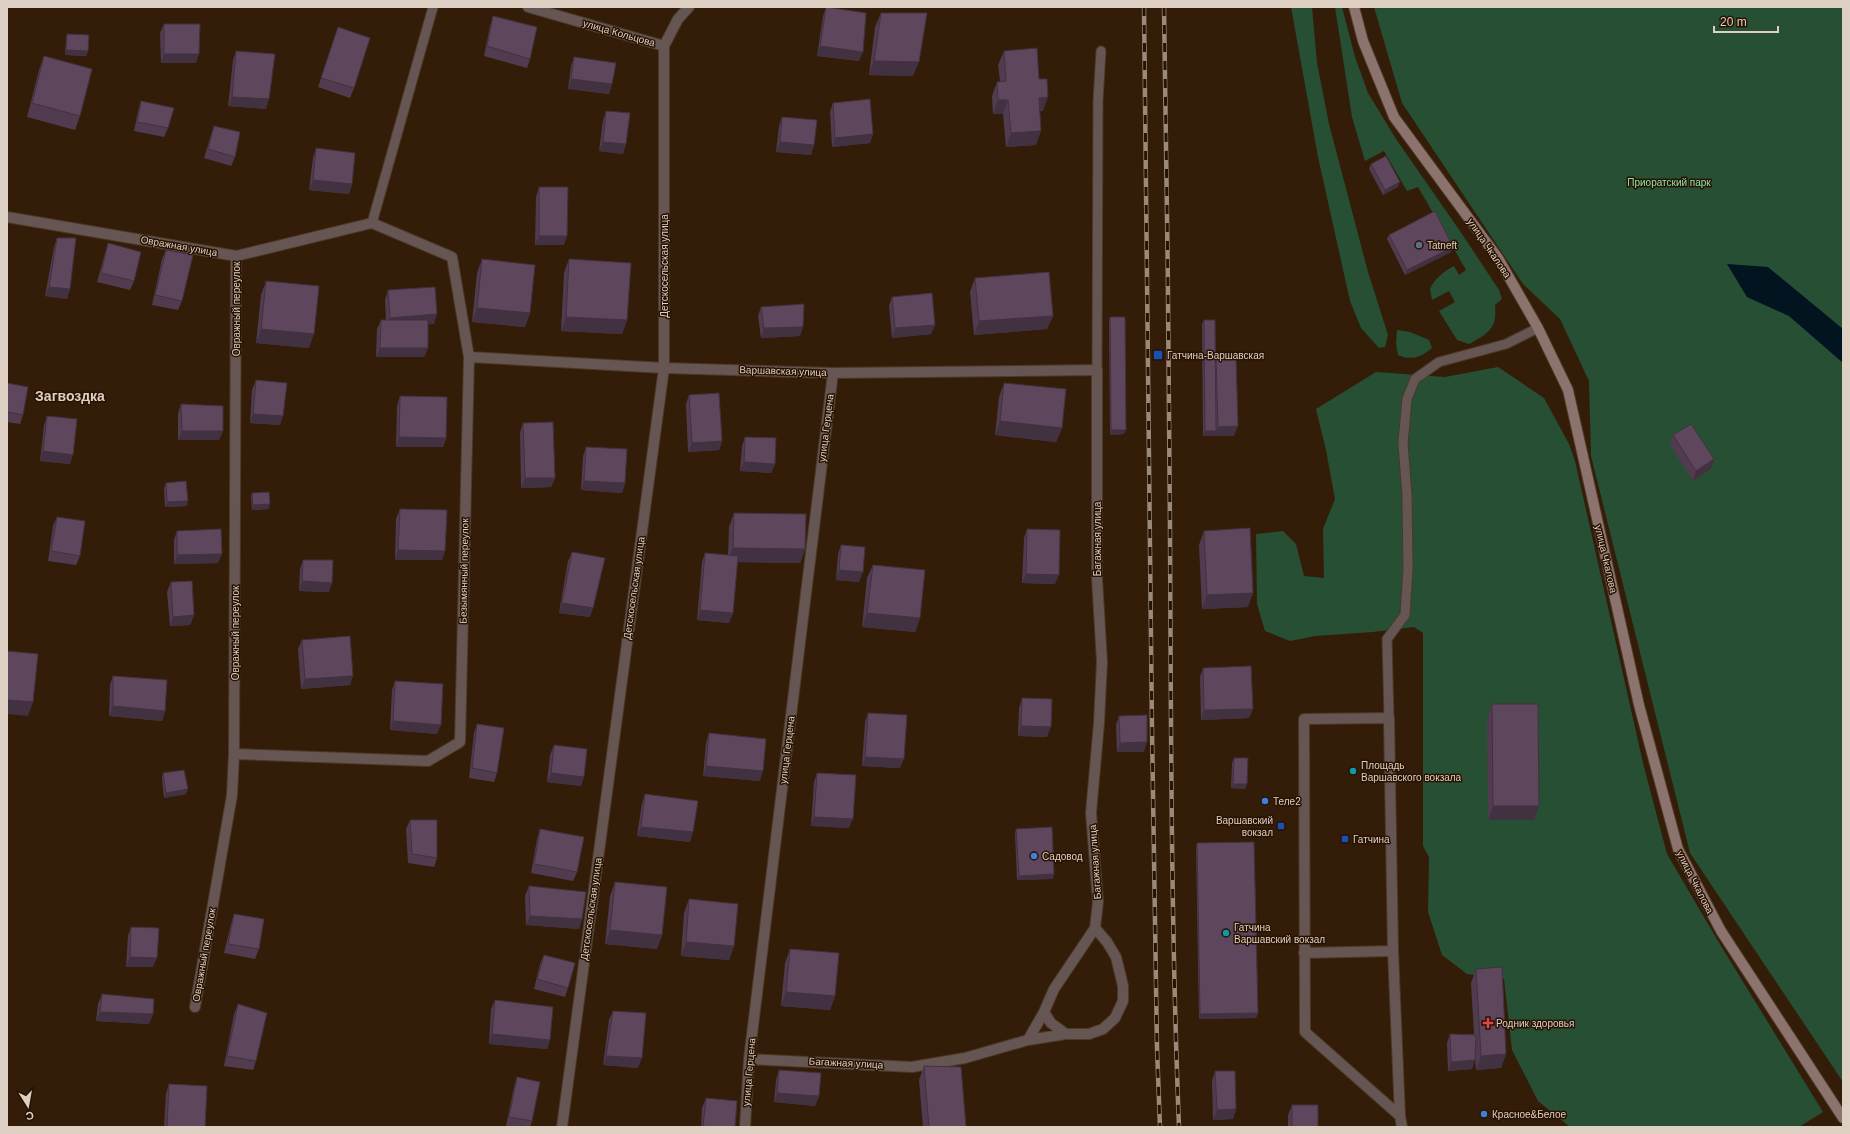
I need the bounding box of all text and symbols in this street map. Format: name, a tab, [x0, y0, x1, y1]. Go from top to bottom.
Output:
scale bar	[1714, 8, 1778, 34]
text: 20 m	[1720, 15, 1747, 29]
street label: улица Кольцова	[582, 17, 657, 49]
park label: Приоратский парк	[1627, 177, 1711, 188]
street label: Детскосельская улица	[659, 214, 670, 318]
street label: улица Чкалова	[1465, 216, 1513, 280]
street label: Овражная улица	[140, 234, 219, 258]
marker: Tatneft	[1414, 240, 1424, 250]
place label: Tatneft	[1427, 240, 1457, 251]
street label: Овражный переулок	[231, 261, 242, 356]
marker: Гатчина-Варшавская	[1152, 349, 1164, 361]
place label: Гатчина-Варшавская	[1167, 350, 1264, 361]
street label: Варшавская улица	[739, 364, 827, 378]
district label: Загвоздка	[35, 388, 105, 404]
street label: улица Герцена	[816, 393, 836, 463]
street label: Багажная улица	[1092, 501, 1103, 576]
street label: Безымянный переулок	[458, 518, 470, 624]
street label: улица Чкалова	[1593, 524, 1619, 594]
street label: Детскосельская улица	[621, 535, 647, 640]
street label: Овражный переулок	[230, 585, 241, 680]
street label: улица Герцена	[777, 715, 797, 785]
place label: Площадь Варшавского вокзала	[1361, 760, 1462, 783]
marker: Площадь Варшавского вокзала	[1348, 766, 1358, 776]
marker: Теле2	[1260, 796, 1270, 806]
place label: Теле2	[1273, 796, 1301, 807]
place label: Варшавский вокзал	[1216, 815, 1273, 838]
marker: Варшавский вокзал	[1276, 821, 1286, 831]
street label: Багажная улица	[1087, 824, 1103, 900]
marker: Гатчина	[1340, 834, 1350, 844]
place label: Гатчина	[1353, 834, 1390, 845]
street label: улица Чкалова	[1674, 849, 1716, 916]
marker: Садовод	[1029, 851, 1039, 861]
place label: Садовод	[1042, 851, 1083, 862]
street label: Детскосельская улица	[578, 856, 604, 961]
street label: Овражный переулок	[190, 907, 218, 1003]
place label: Гатчина Варшавский вокзал	[1234, 922, 1325, 945]
marker: Гатчина Варшавский вокзал	[1221, 928, 1231, 938]
marker: Родник здоровья	[1483, 1018, 1493, 1028]
place label: Родник здоровья	[1496, 1018, 1575, 1029]
street label: улица Герцена	[741, 1037, 757, 1107]
street label: Багажная улица	[808, 1056, 884, 1070]
north arrow	[8, 1086, 48, 1126]
text: С	[25, 1109, 35, 1122]
marker: Красное&Белое	[1479, 1109, 1489, 1119]
place label: Красное&Белое	[1492, 1109, 1567, 1120]

